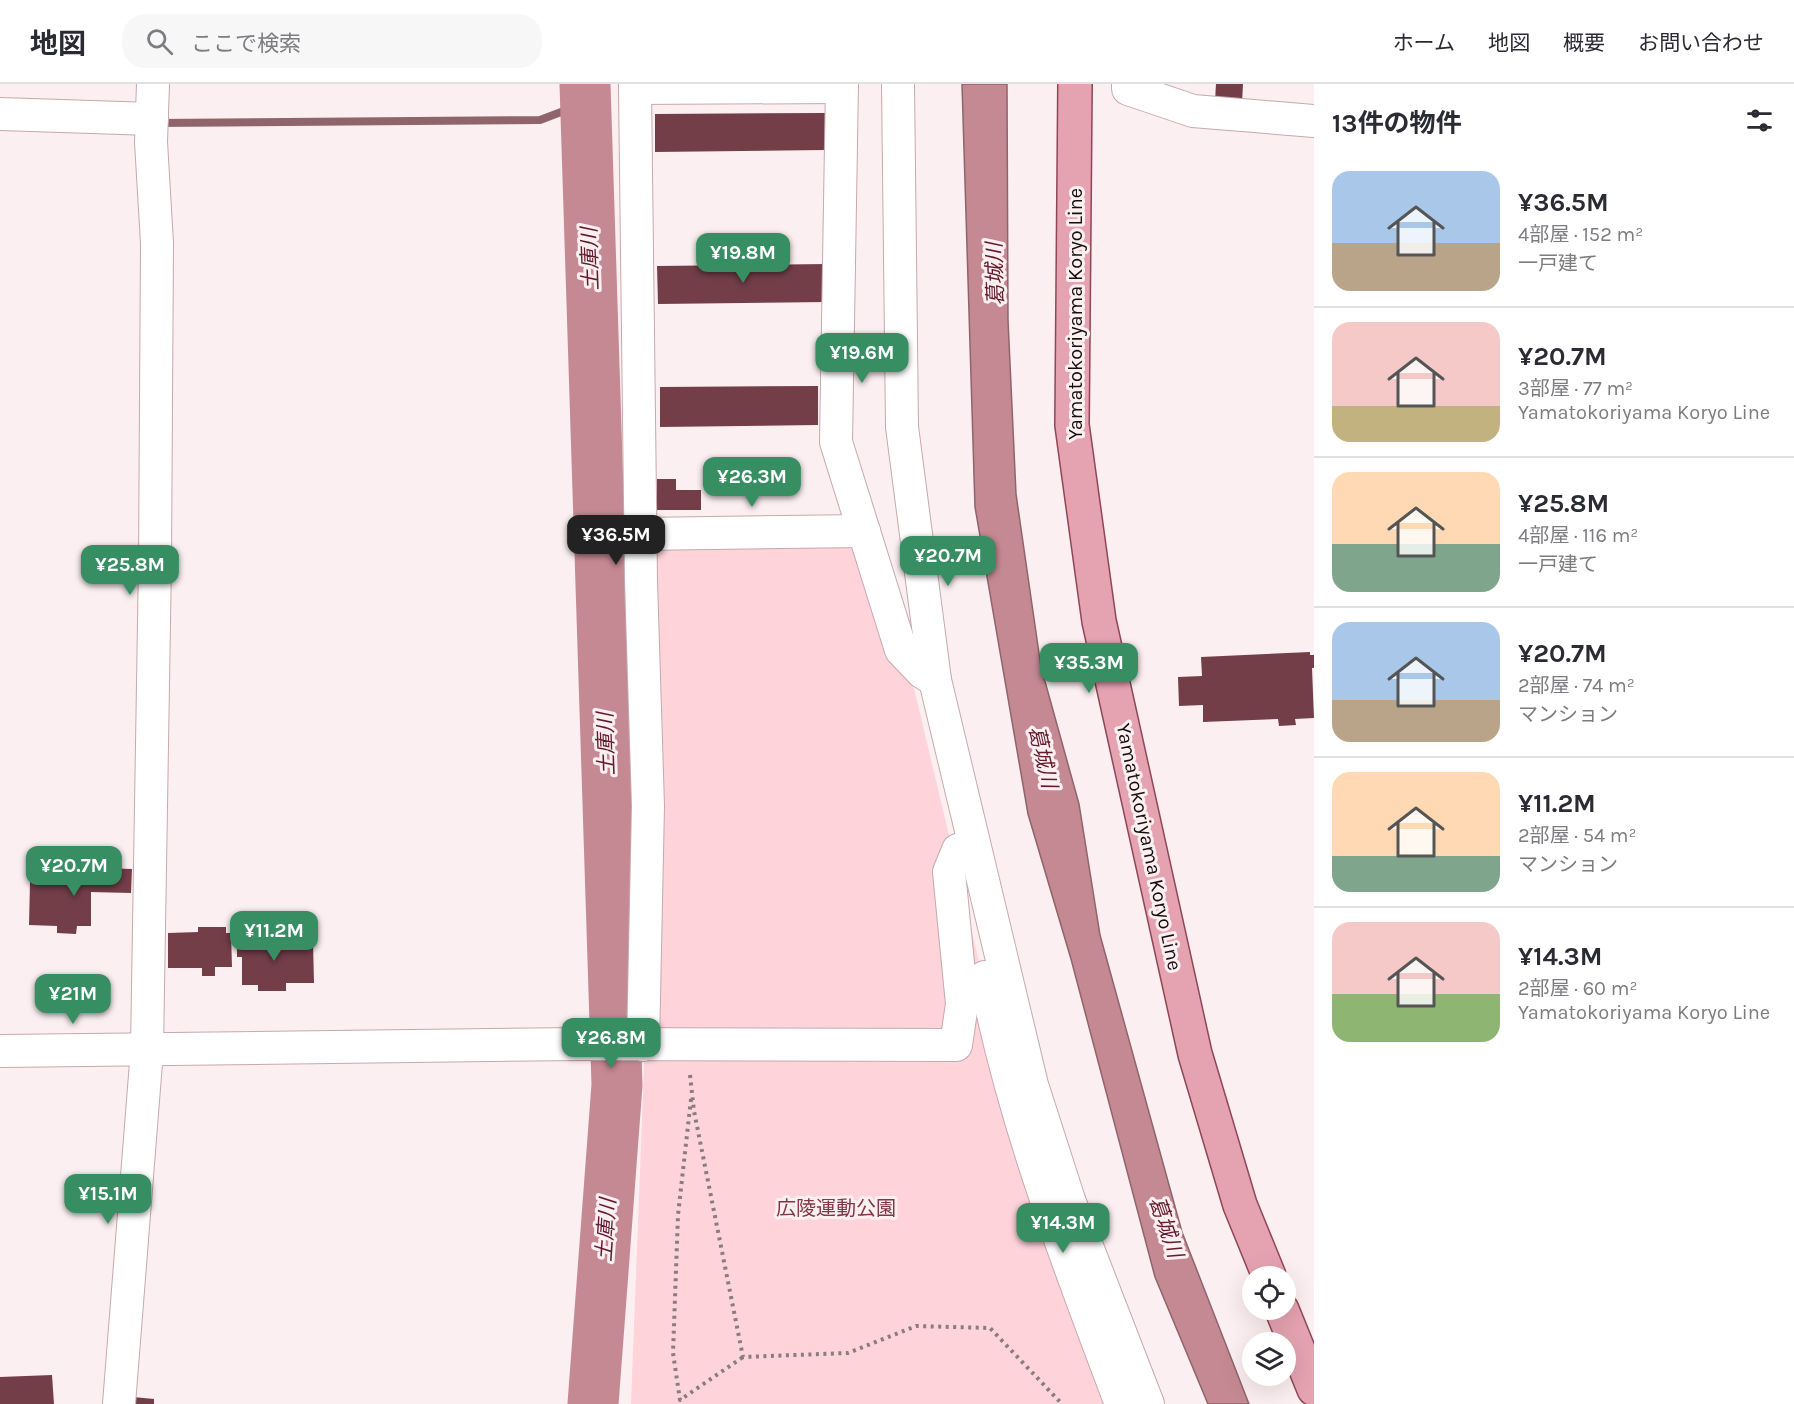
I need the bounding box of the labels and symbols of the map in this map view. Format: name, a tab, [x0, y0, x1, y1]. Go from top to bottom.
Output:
street label: Yamatokoriyama Koryo Line	[1064, 188, 1087, 440]
water label: 土庫川	[577, 225, 603, 291]
pin: ¥19.8M	[694, 233, 792, 284]
water label: 葛城川	[982, 240, 1008, 306]
pin: ¥19.6M	[813, 333, 911, 384]
pin: ¥26.3M	[703, 457, 801, 508]
pin: ¥36.5M	[567, 515, 665, 566]
pin: ¥20.7M	[899, 536, 997, 587]
pin: ¥25.8M	[81, 545, 179, 596]
pin: ¥35.3M	[1040, 643, 1138, 694]
water label: 土庫川	[593, 710, 619, 776]
street label: Yamatokoriyama Koryo Line	[1112, 721, 1186, 973]
water label: 葛城川	[1024, 724, 1062, 792]
pin: ¥20.7M	[25, 846, 123, 897]
pin: ¥11.2M	[225, 911, 323, 962]
pin: ¥21M	[37, 974, 109, 1025]
pin: ¥26.8M	[562, 1018, 660, 1069]
pin: ¥15.1M	[59, 1174, 157, 1225]
water label: 葛城川	[1144, 1193, 1188, 1263]
water label: 土庫川	[592, 1196, 620, 1262]
park label: 広陵運動公園	[776, 1197, 896, 1220]
pin: ¥14.3M	[1014, 1203, 1112, 1254]

